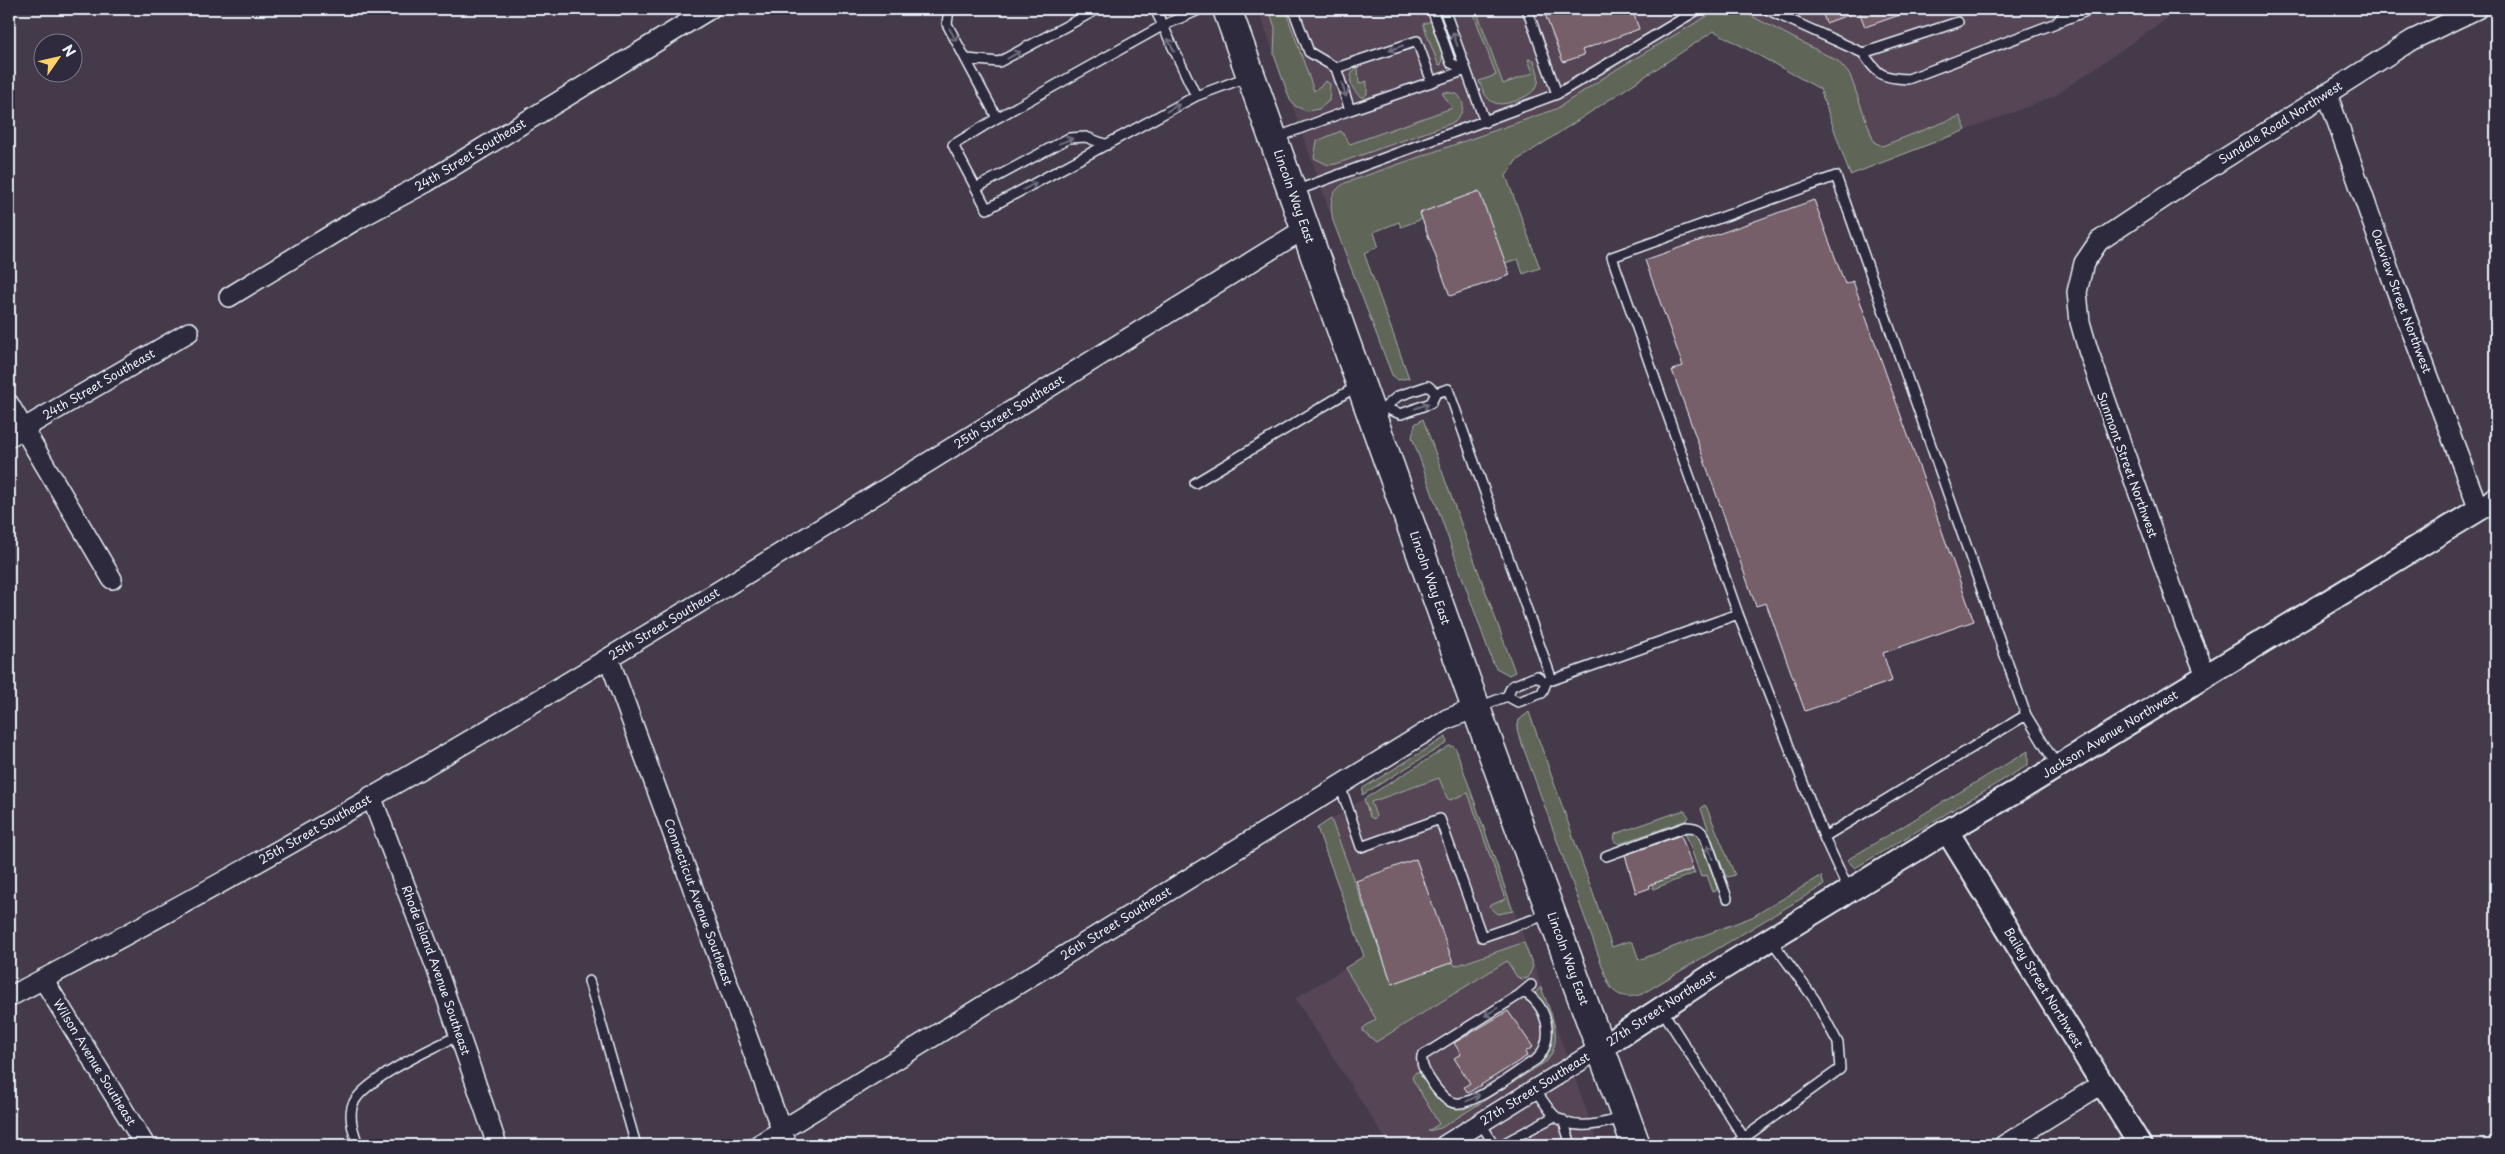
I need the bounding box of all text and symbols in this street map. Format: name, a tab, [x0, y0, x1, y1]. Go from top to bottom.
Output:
one-way arrow	[949, 27, 959, 42]
north arrow	[32, 32, 82, 82]
one-way arrow	[1450, 32, 1459, 48]
one-way arrow	[1166, 38, 1176, 53]
text: N	[57, 40, 81, 61]
one-way arrow	[1389, 43, 1405, 53]
one-way arrow	[1006, 49, 1020, 59]
street label: Sundale Road Northwest	[2214, 76, 2346, 168]
one-way arrow	[1339, 82, 1349, 98]
one-way arrow	[1165, 103, 1180, 113]
street label: 24th Street Southeast	[411, 114, 529, 195]
one-way arrow	[1058, 136, 1073, 145]
street label: Lincoln Way East	[1270, 147, 1320, 246]
one-way arrow	[1022, 181, 1037, 190]
street label: Oakview Street Northwest	[2367, 226, 2437, 376]
street label: 24th Street Southeast	[39, 344, 158, 424]
street label: 25th Street Southeast	[950, 370, 1068, 452]
street label: Sunmont Street Northwest	[2093, 389, 2163, 540]
one-way arrow	[1414, 401, 1430, 410]
street label: Lincoln Way East	[1406, 528, 1456, 627]
street label: 25th Street Southeast	[605, 583, 723, 664]
street label: Jackson Avenue Northwest	[2038, 685, 2181, 782]
street label: 25th Street Southeast	[255, 789, 375, 868]
street label: Connecticut Avenue Southeast	[660, 816, 738, 988]
one-way arrow	[1705, 844, 1714, 860]
street label: Rhode Island Avenue Southeast	[398, 882, 476, 1058]
street label: 26th Street Southeast	[1057, 882, 1175, 964]
street label: Lincoln Way East	[1543, 909, 1594, 1008]
street label: Bailey Street Northwest	[2000, 924, 2088, 1051]
street label: 27th Street Northeast	[1602, 965, 1719, 1050]
street label: Wilson Avenue Southeast	[49, 995, 141, 1129]
one-way arrow	[1484, 1008, 1498, 1018]
street label: 27th Street Southeast	[1476, 1047, 1593, 1129]
one-way arrow	[1465, 1093, 1480, 1102]

